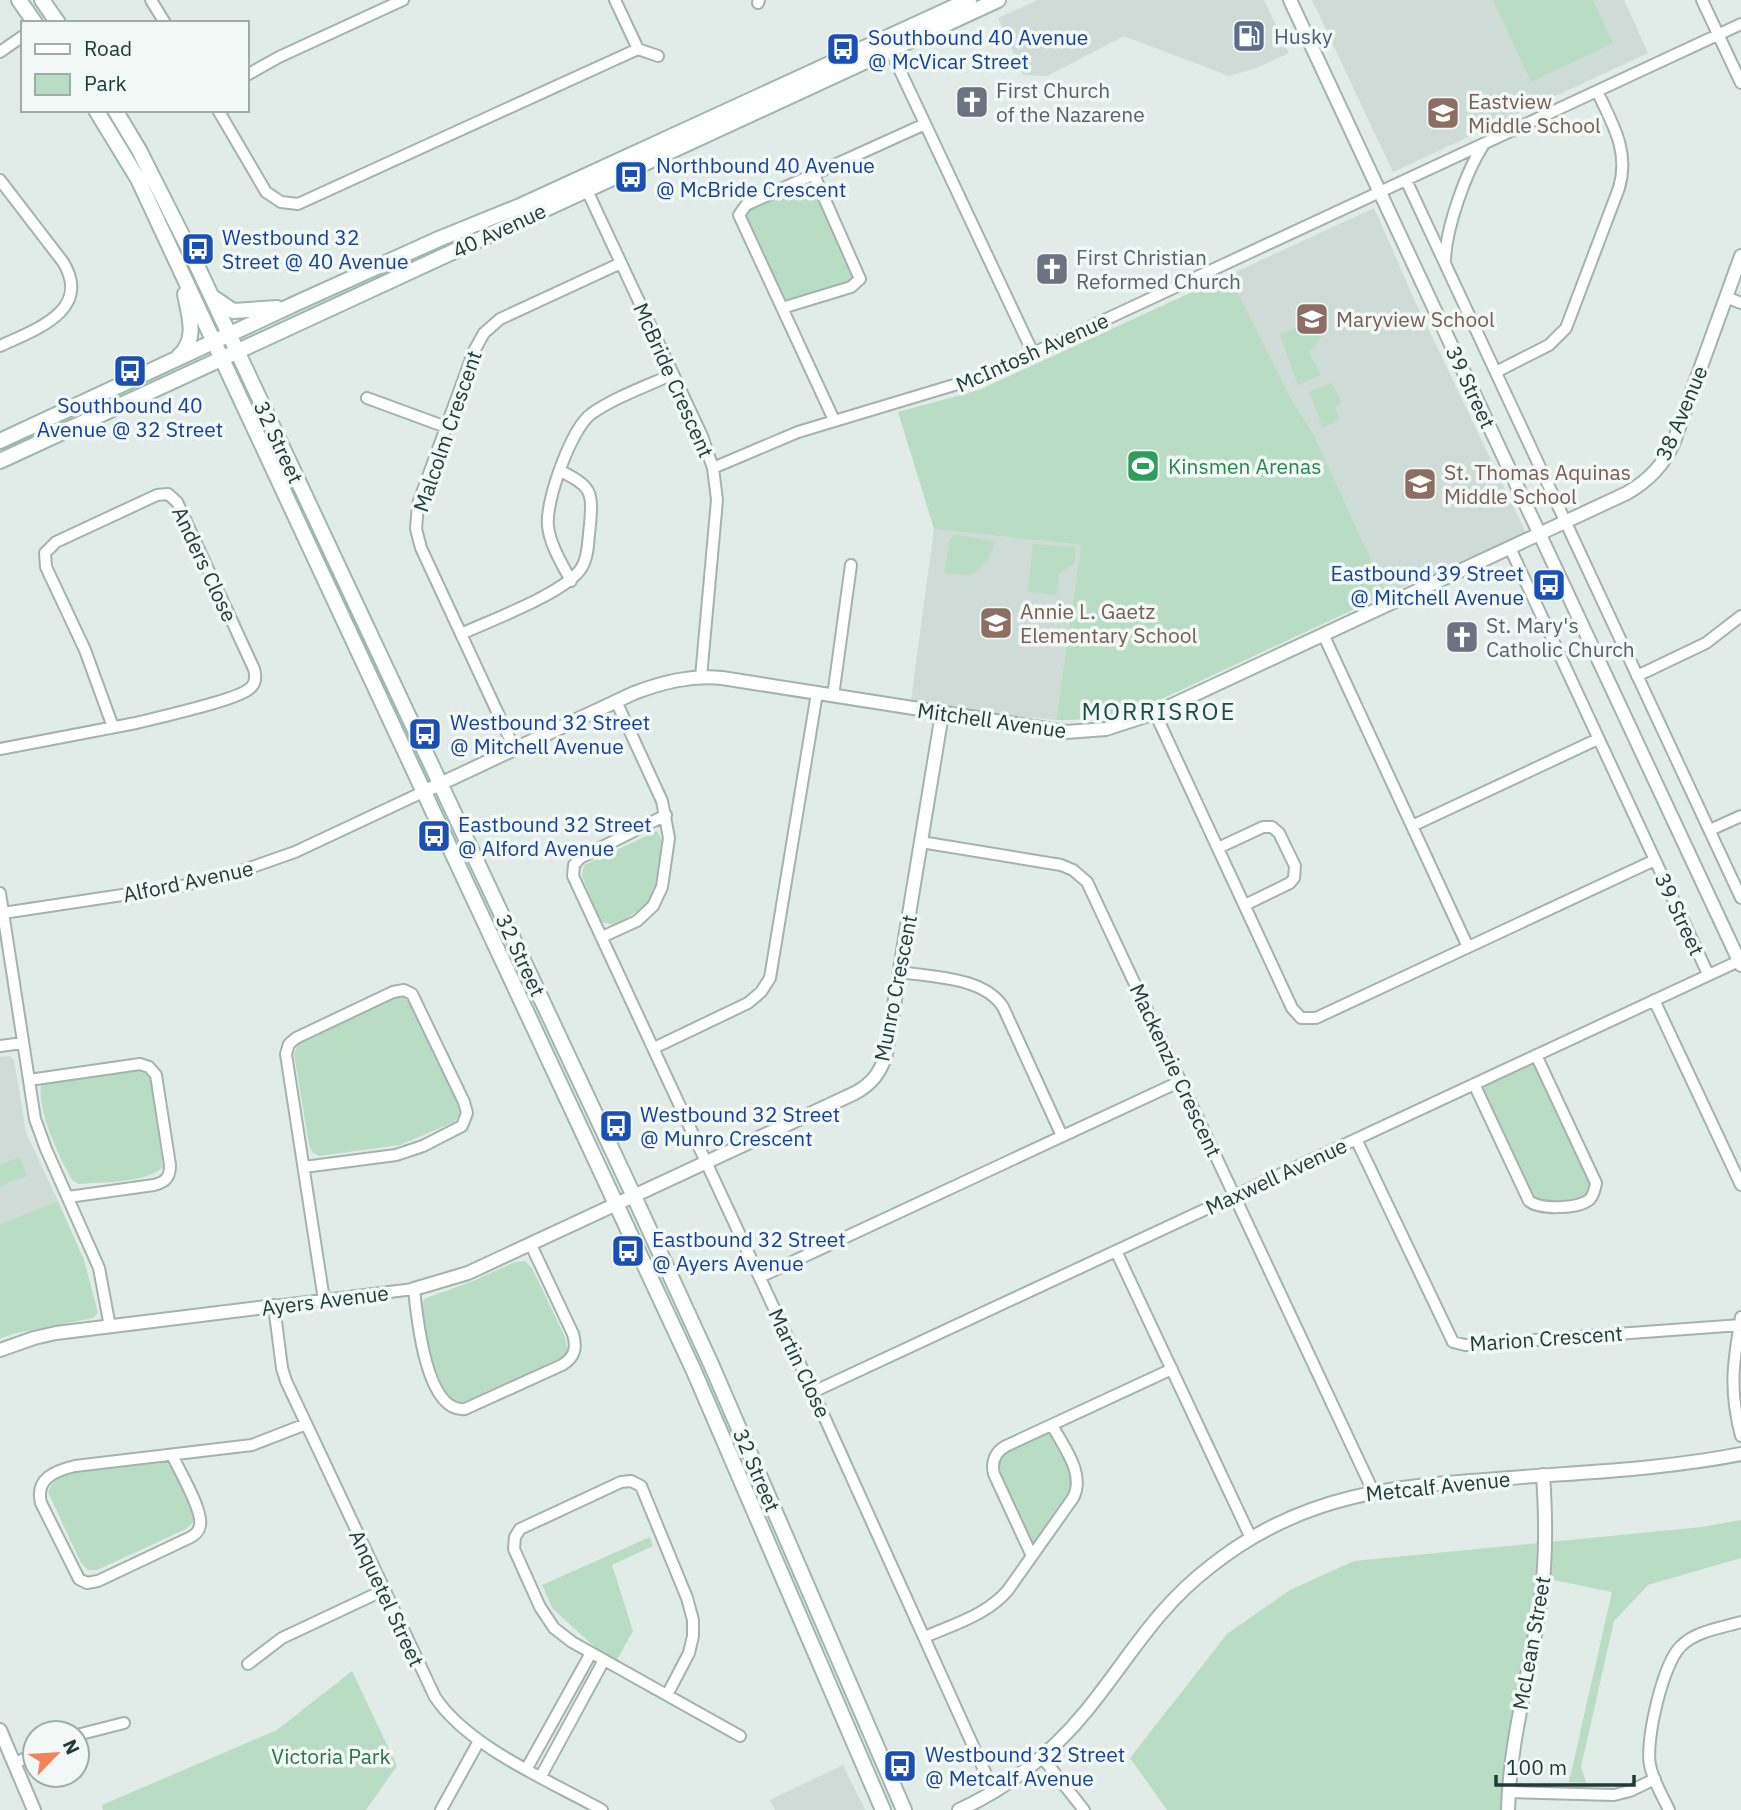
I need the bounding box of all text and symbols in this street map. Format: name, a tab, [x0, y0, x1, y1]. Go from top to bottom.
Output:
fuel station icon: Husky	[1230, 17, 1268, 55]
legend	[21, 21, 248, 112]
place label: Husky	[1274, 22, 1333, 50]
place label: Southbound 40 Avenue @ McVicar Street	[868, 23, 1088, 75]
bus stop icon: Southbound 40 Avenue @ McVicar Street	[824, 30, 862, 68]
text: Road	[84, 34, 132, 62]
text: Park	[84, 69, 127, 97]
place label: First Church of the Nazarene	[996, 76, 1145, 128]
church icon: First Church of the Nazarene	[953, 83, 991, 121]
place label: Eastview Middle School	[1468, 87, 1601, 139]
school or university icon: Eastview Middle School	[1424, 94, 1462, 132]
place label: Northbound 40 Avenue @ McBride Crescent	[656, 151, 875, 203]
bus stop icon: Northbound 40 Avenue @ McBride Crescent	[612, 158, 650, 196]
street label: 40 Avenue	[448, 196, 550, 264]
place label: Westbound 32 Street @ 40 Avenue	[222, 223, 409, 275]
bus stop icon: Westbound 32 Street @ 40 Avenue	[179, 230, 217, 268]
place label: First Christian Reformed Church	[1076, 243, 1241, 295]
church icon: First Christian Reformed Church	[1033, 250, 1071, 288]
street label: McBride Crescent	[627, 298, 721, 462]
school or university icon: Maryview School	[1293, 300, 1331, 338]
place label: Maryview School	[1336, 305, 1495, 333]
street label: McIntosh Avenue	[951, 306, 1113, 398]
street label: 39 Street	[1440, 341, 1502, 433]
street label: Malcolm Crescent	[406, 347, 488, 515]
bus stop icon: Southbound 40 Avenue @ 32 Street	[111, 352, 149, 390]
street label: 38 Avenue	[1649, 361, 1713, 465]
place label: Southbound 40 Avenue @ 32 Street	[37, 391, 223, 443]
street label: 32 Street	[248, 396, 310, 488]
sports icon: Kinsmen Arenas	[1124, 447, 1162, 485]
place label: Kinsmen Arenas	[1168, 452, 1321, 480]
place label: St. Thomas Aquinas Middle School	[1444, 458, 1631, 510]
school or university icon: St. Thomas Aquinas Middle School	[1401, 465, 1439, 503]
street label: Anders Close	[166, 502, 244, 626]
place label: Eastbound 39 Street @ Mitchell Avenue	[1330, 559, 1524, 611]
bus stop icon: Eastbound 39 Street @ Mitchell Avenue	[1530, 566, 1568, 604]
place label: Annie L. Gaetz Elementary School	[1020, 597, 1197, 649]
school or university icon: Annie L. Gaetz Elementary School	[977, 604, 1015, 642]
place label: St. Mary's Catholic Church	[1486, 611, 1635, 663]
church icon: St. Mary's Catholic Church	[1443, 618, 1481, 656]
district label: MORRISROE	[1082, 695, 1236, 727]
street label: Mitchell Avenue	[916, 696, 1068, 744]
place label: Westbound 32 Street @ Mitchell Avenue	[450, 708, 650, 760]
bus stop icon: Westbound 32 Street @ Mitchell Avenue	[406, 715, 444, 753]
place label: Eastbound 32 Street @ Alford Avenue	[458, 810, 652, 862]
bus stop icon: Eastbound 32 Street @ Alford Avenue	[415, 817, 453, 855]
street label: Alford Avenue	[120, 854, 256, 908]
street label: 39 Street	[1649, 868, 1711, 960]
street label: 32 Street	[490, 909, 552, 1001]
street label: Munro Crescent	[867, 912, 923, 1064]
street label: Mackenzie Crescent	[1124, 979, 1228, 1161]
place label: Westbound 32 Street @ Munro Crescent	[640, 1100, 840, 1152]
bus stop icon: Westbound 32 Street @ Munro Crescent	[597, 1107, 635, 1145]
street label: Maxwell Avenue	[1201, 1131, 1351, 1221]
place label: Eastbound 32 Street @ Ayers Avenue	[652, 1225, 846, 1277]
bus stop icon: Eastbound 32 Street @ Ayers Avenue	[609, 1232, 647, 1270]
street label: Ayers Avenue	[260, 1278, 390, 1322]
street label: Martin Close	[762, 1304, 838, 1422]
street label: Marion Crescent	[1468, 1319, 1624, 1357]
street label: 32 Street	[727, 1424, 787, 1516]
street label: Metcalf Avenue	[1364, 1464, 1512, 1508]
street label: Anquetel Street	[343, 1525, 431, 1671]
street label: McLean Street	[1505, 1574, 1557, 1712]
north arrow	[21, 1719, 91, 1789]
text: N	[58, 1736, 85, 1758]
place label: Westbound 32 Street @ Metcalf Avenue	[925, 1740, 1125, 1792]
park label: Victoria Park	[271, 1742, 391, 1770]
scale bar	[1496, 1744, 1634, 1788]
bus stop icon: Westbound 32 Street @ Metcalf Avenue	[881, 1747, 919, 1785]
text: 100 m	[1506, 1753, 1567, 1781]

